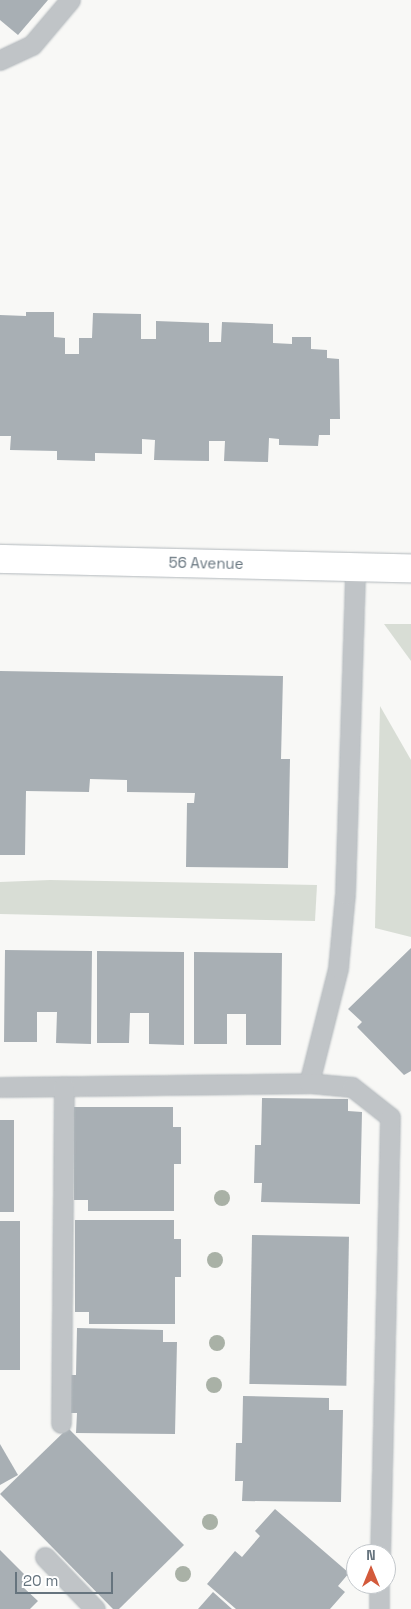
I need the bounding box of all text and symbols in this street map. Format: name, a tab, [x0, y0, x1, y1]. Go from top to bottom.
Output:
street label: 56 Avenue	[168, 553, 244, 573]
north arrow	[346, 1544, 396, 1594]
text: N	[366, 1546, 376, 1564]
scale bar	[18, 1562, 115, 1594]
text: 20 m	[23, 1571, 58, 1590]

